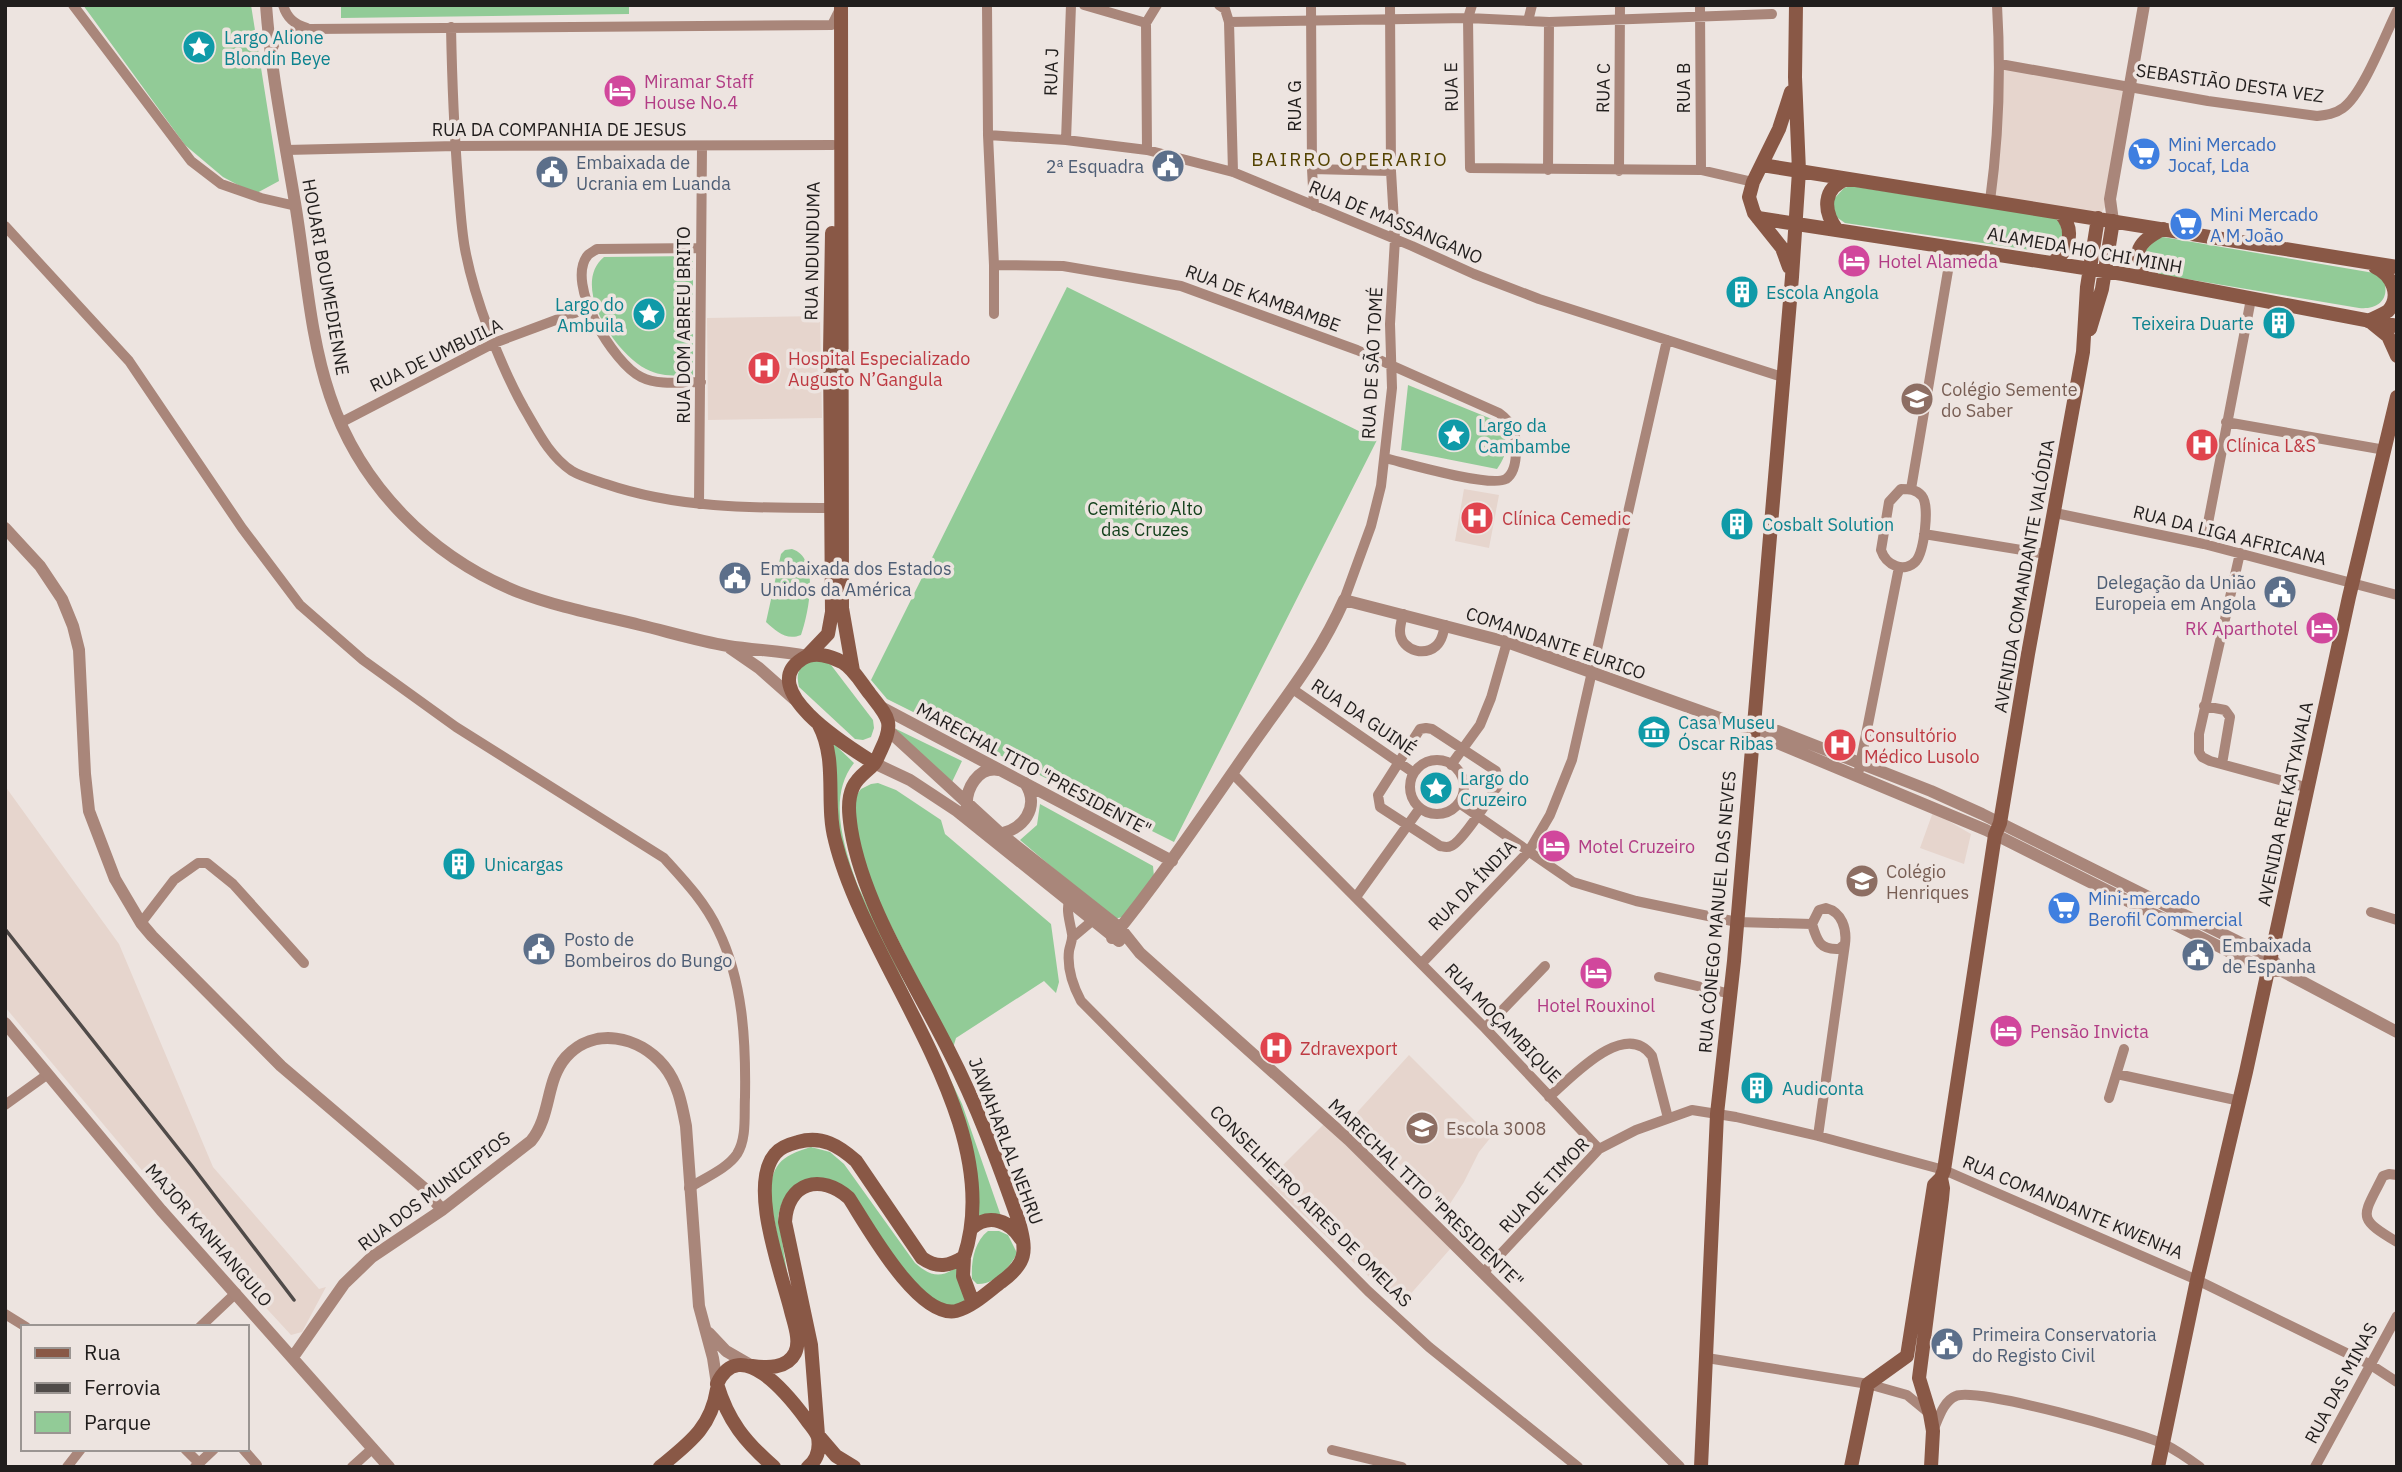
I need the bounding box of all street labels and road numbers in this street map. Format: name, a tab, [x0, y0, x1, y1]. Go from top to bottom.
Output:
street label: RUA J	[1039, 47, 1063, 97]
street label: SEBASTIÃO DESTA VEZ	[2135, 58, 2325, 108]
street label: RUA E	[1439, 62, 1463, 112]
street label: RUA C	[1591, 63, 1615, 113]
street label: RUA B	[1672, 63, 1695, 113]
street label: RUA G	[1283, 80, 1306, 132]
street label: RUA DA COMPANHIA DE JESUS	[432, 118, 686, 141]
street label: RUA DE MASSANGANO	[1306, 175, 1486, 269]
street label: HOUARI BOUMEDIENNE	[297, 177, 355, 377]
street label: RUA NDUNDUMA	[799, 181, 825, 321]
street label: ALAMEDA HO CHI MINH	[1986, 222, 2184, 278]
street label: RUA DOM ABREU BRITO	[672, 226, 695, 424]
street label: RUA DE KAMBAMBE	[1182, 259, 1344, 337]
street label: RUA DE SÃO TOMÉ	[1357, 286, 1387, 440]
street label: RUA DE UMBUILA	[366, 313, 507, 397]
street label: AVENIDA COMANDANTE VALÓDIA	[1989, 437, 2059, 715]
street label: RUA DA LIGA AFRICANA	[2131, 500, 2330, 570]
street label: COMANDANTE EURICO	[1463, 601, 1649, 685]
street label: RUA DA GUINÉ	[1307, 673, 1421, 761]
street label: MARECHAL TITO "PRESIDENTE"	[913, 697, 1155, 841]
street label: AVENIDA REI KATYAVALA	[2252, 699, 2318, 908]
street label: RUA CÓNEGO MANUEL DAS NEVES	[1693, 770, 1741, 1054]
street label: RUA DA ÍNDIA	[1423, 834, 1521, 935]
street label: RUA MOÇAMBIQUE	[1440, 958, 1566, 1088]
street label: JAWAHARLAL NEHRU	[963, 1054, 1049, 1228]
street label: MARECHAL TITO "PRESIDENTE"	[1323, 1093, 1529, 1293]
street label: CONSELHEIRO AIRES DE OMELAS	[1205, 1100, 1417, 1312]
street label: RUA DOS MUNICIPIOS	[353, 1126, 515, 1256]
street label: RUA DE TIMOR	[1494, 1132, 1594, 1238]
street label: RUA COMANDANTE KWENHA	[1959, 1150, 2187, 1264]
street label: MAJOR KANHANGULO	[140, 1159, 278, 1311]
street label: RUA DAS MINAS	[2299, 1319, 2383, 1447]

